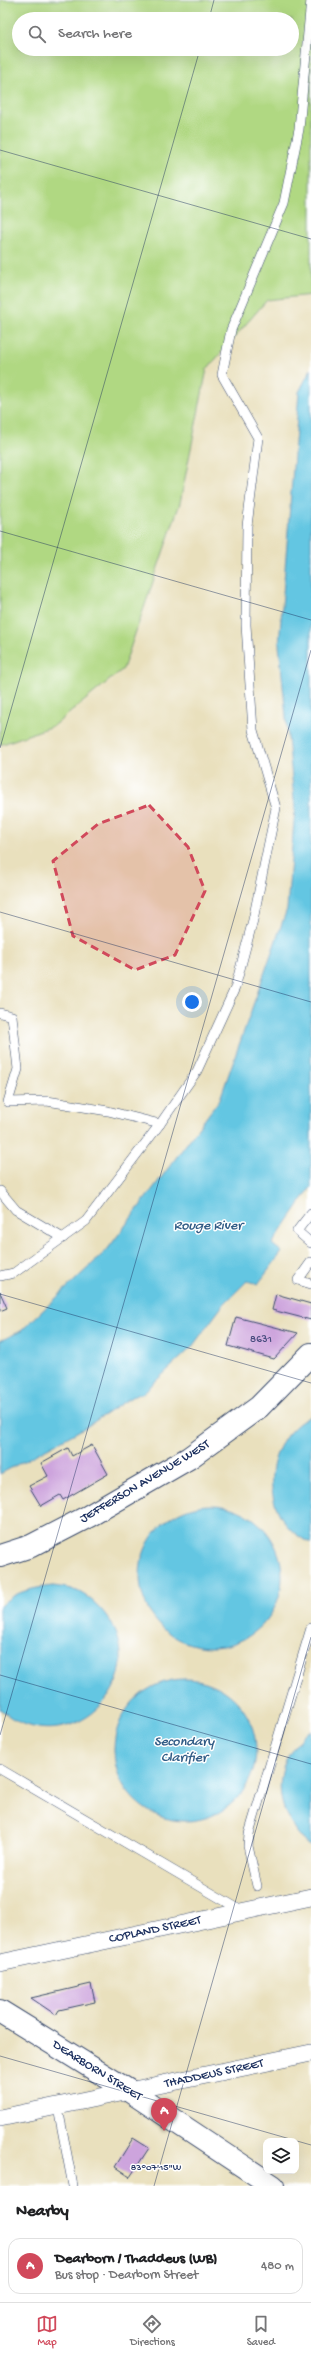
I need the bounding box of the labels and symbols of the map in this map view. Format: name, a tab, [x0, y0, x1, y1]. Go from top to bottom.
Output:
your location	[182, 992, 202, 1012]
water label: Rouge River	[174, 1218, 245, 1235]
house number: 8631	[250, 1334, 272, 1346]
street label: JEFFERSON AVENUE WEST	[77, 1437, 214, 1527]
water label: Secondary Clarifier	[154, 1734, 215, 1767]
street label: COPLAND STREET	[108, 1913, 203, 1947]
street label: DEARBORN STREET	[49, 2037, 145, 2105]
street label: THADDEUS STREET	[162, 2056, 266, 2092]
pin: A	[151, 2098, 177, 2131]
text: 83°07'15"W	[131, 2162, 182, 2174]

